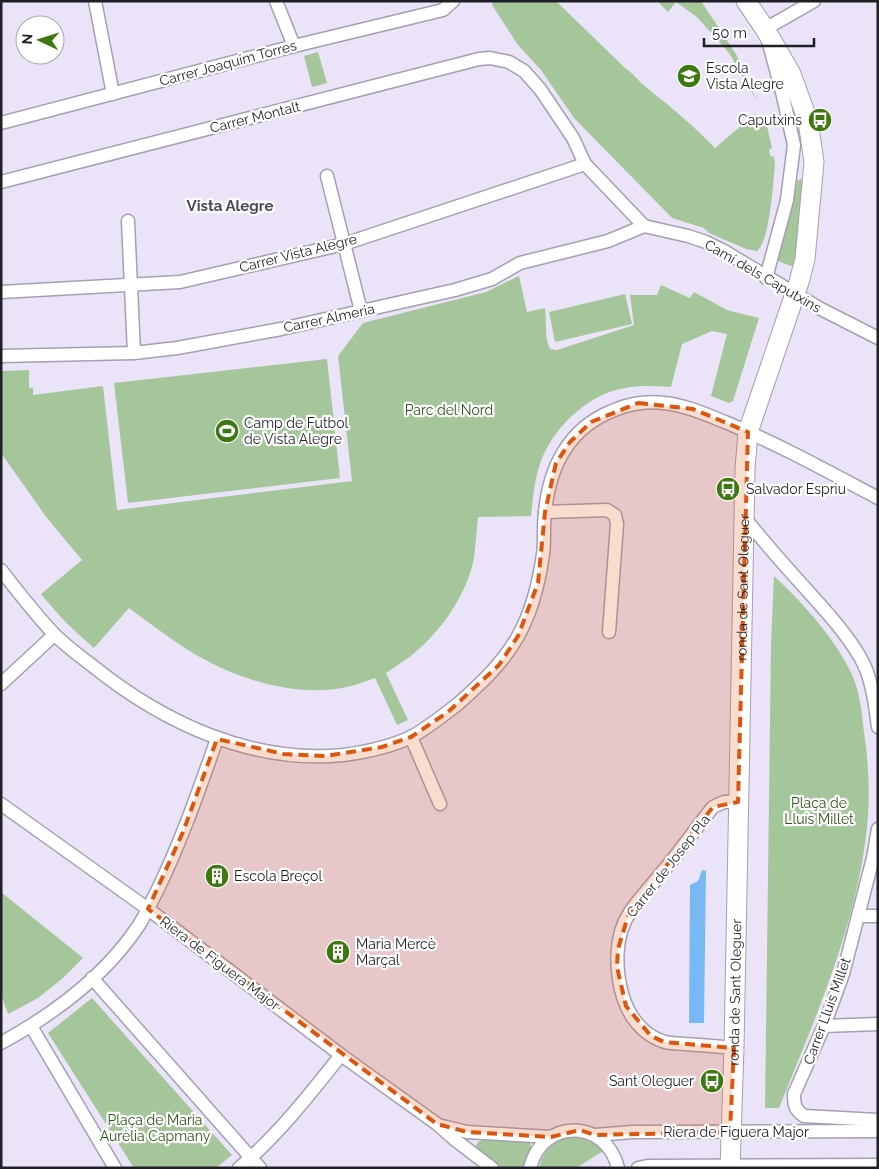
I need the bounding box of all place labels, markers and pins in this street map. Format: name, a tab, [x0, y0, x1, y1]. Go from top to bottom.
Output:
place label: Escola Vista Alegre	[706, 60, 784, 92]
school or university icon: Escola Vista Alegre	[676, 63, 702, 89]
bus stop icon: Caputxins	[807, 107, 833, 133]
place label: Caputxins	[738, 112, 802, 128]
place label: Camp de Futbol de Vista Alegre	[244, 415, 349, 447]
sports icon: Camp de Futbol de Vista Alegre	[214, 418, 240, 444]
bus stop icon: Salvador Espriu	[715, 476, 741, 502]
place label: Salvador Espriu	[746, 481, 846, 497]
building icon: Escola Breçol	[204, 863, 230, 889]
place label: Escola Breçol	[234, 868, 322, 884]
place label: Maria Mercè Marçal	[356, 936, 436, 968]
building icon: Maria Mercè Marçal	[325, 939, 351, 965]
bus stop icon: Sant Oleguer	[699, 1068, 725, 1094]
place label: Sant Oleguer	[609, 1073, 694, 1089]

